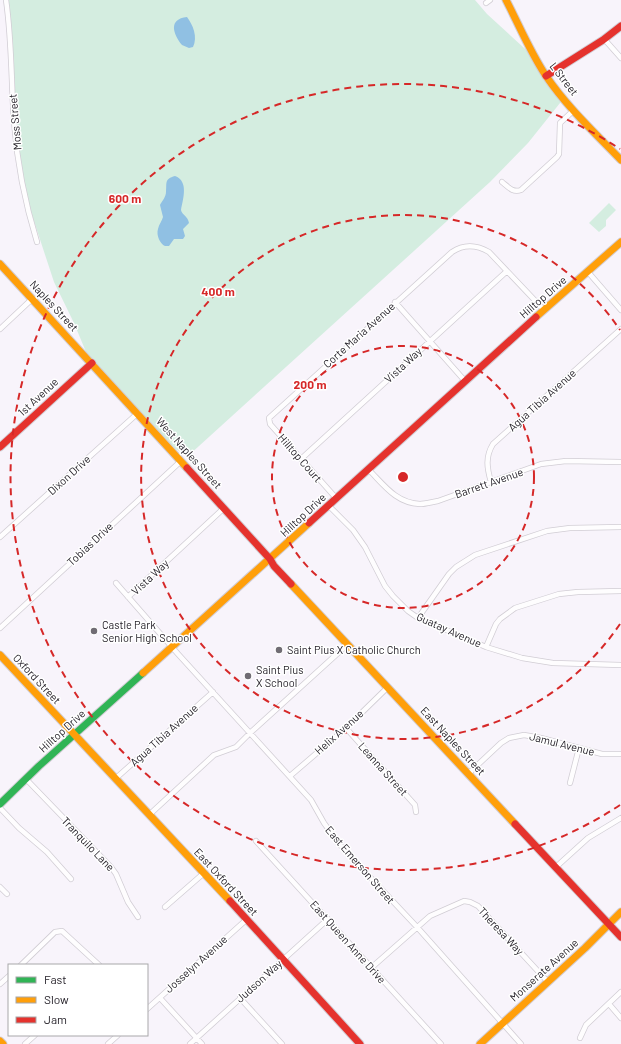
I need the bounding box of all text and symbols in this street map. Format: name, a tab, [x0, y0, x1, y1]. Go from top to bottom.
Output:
street label: L Street	[547, 60, 581, 98]
street label: Moss Street	[6, 93, 23, 151]
text: 600 m	[109, 191, 141, 205]
street label: Hilltop Drive	[517, 273, 569, 320]
street label: Naples Street	[27, 277, 81, 334]
text: 400 m	[201, 284, 235, 298]
street label: Corte Maria Avenue	[320, 299, 397, 370]
street label: Vista Way	[381, 344, 424, 385]
street label: Agua Tibia Avenue	[505, 366, 578, 433]
street label: 1st Avenue	[15, 375, 61, 419]
text: 200 m	[294, 377, 326, 391]
street label: West Naples Street	[154, 414, 225, 491]
street label: Hilltop Court	[276, 431, 325, 485]
street label: Dixon Drive	[45, 452, 93, 497]
street label: Barrett Avenue	[453, 465, 525, 500]
centre of rings	[396, 470, 410, 484]
street label: Hilltop Drive	[277, 490, 328, 539]
street label: Tobias Drive	[64, 519, 115, 568]
street label: Vista Way	[128, 556, 171, 597]
street label: Guatay Avenue	[415, 609, 484, 650]
place label: Castle Park Senior High School	[102, 618, 192, 644]
marker: Castle Park Senior High School	[89, 626, 99, 636]
place label: Saint Pius X Catholic Church	[287, 643, 421, 656]
marker: Saint Pius X Catholic Church	[274, 645, 284, 655]
street label: Oxford Street	[11, 651, 64, 706]
place label: Saint Pius X School	[256, 663, 303, 689]
marker: Saint Pius X School	[243, 671, 253, 681]
street label: Agua Tibia Avenue	[127, 701, 200, 768]
street label: East Naples Street	[418, 704, 488, 778]
street label: Hilltop Drive	[36, 706, 88, 755]
street label: Helix Avenue	[312, 706, 366, 757]
street label: Jamul Avenue	[528, 729, 596, 758]
street label: Leanna Street	[356, 739, 411, 798]
street label: Tranquilo Lane	[59, 814, 118, 874]
street label: East Emerson Street	[323, 823, 398, 906]
street label: East Oxford Street	[192, 845, 261, 918]
street label: East Queen Anne Drive	[308, 898, 389, 986]
street label: Theresa Way	[476, 904, 527, 957]
street label: Josselyn Avenue	[162, 932, 230, 995]
street label: Monserate Avenue	[507, 935, 581, 1004]
street label: Judson Way	[233, 957, 284, 1005]
legend	[8, 964, 148, 1036]
text: Fast	[44, 972, 67, 986]
text: Slow	[44, 992, 69, 1006]
text: Jam	[44, 1012, 67, 1026]

